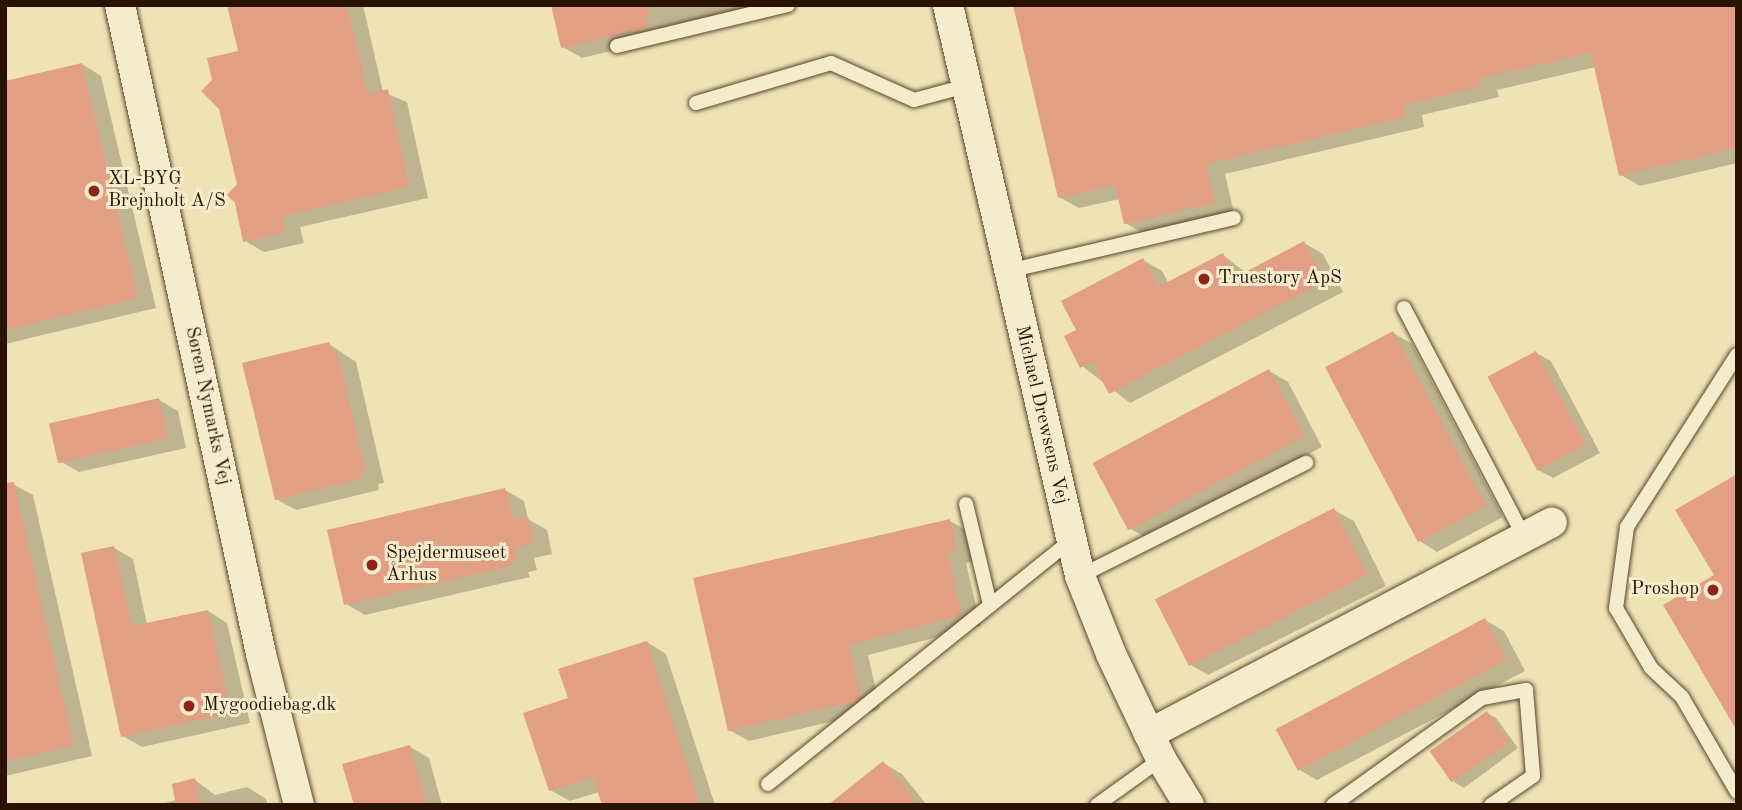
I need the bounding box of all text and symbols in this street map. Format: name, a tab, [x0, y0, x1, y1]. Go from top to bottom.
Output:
place label: XL-BYG Brejnholt A/S	[108, 169, 226, 213]
marker: XL-BYG Brejnholt A/S	[86, 183, 102, 199]
place label: Truestory ApS	[1218, 268, 1342, 290]
marker: Truestory ApS	[1196, 271, 1212, 287]
street label: Michael Drewsens Vej	[1009, 323, 1073, 507]
street label: Søren Nymarks Vej	[179, 325, 235, 487]
place label: Spejdermuseet Århus	[386, 543, 506, 587]
marker: Spejdermuseet Århus	[364, 557, 380, 573]
place label: Proshop	[1631, 579, 1699, 601]
marker: Proshop	[1705, 582, 1721, 598]
place label: Mygoodiebag.dk	[203, 695, 336, 717]
marker: Mygoodiebag.dk	[181, 698, 197, 714]

